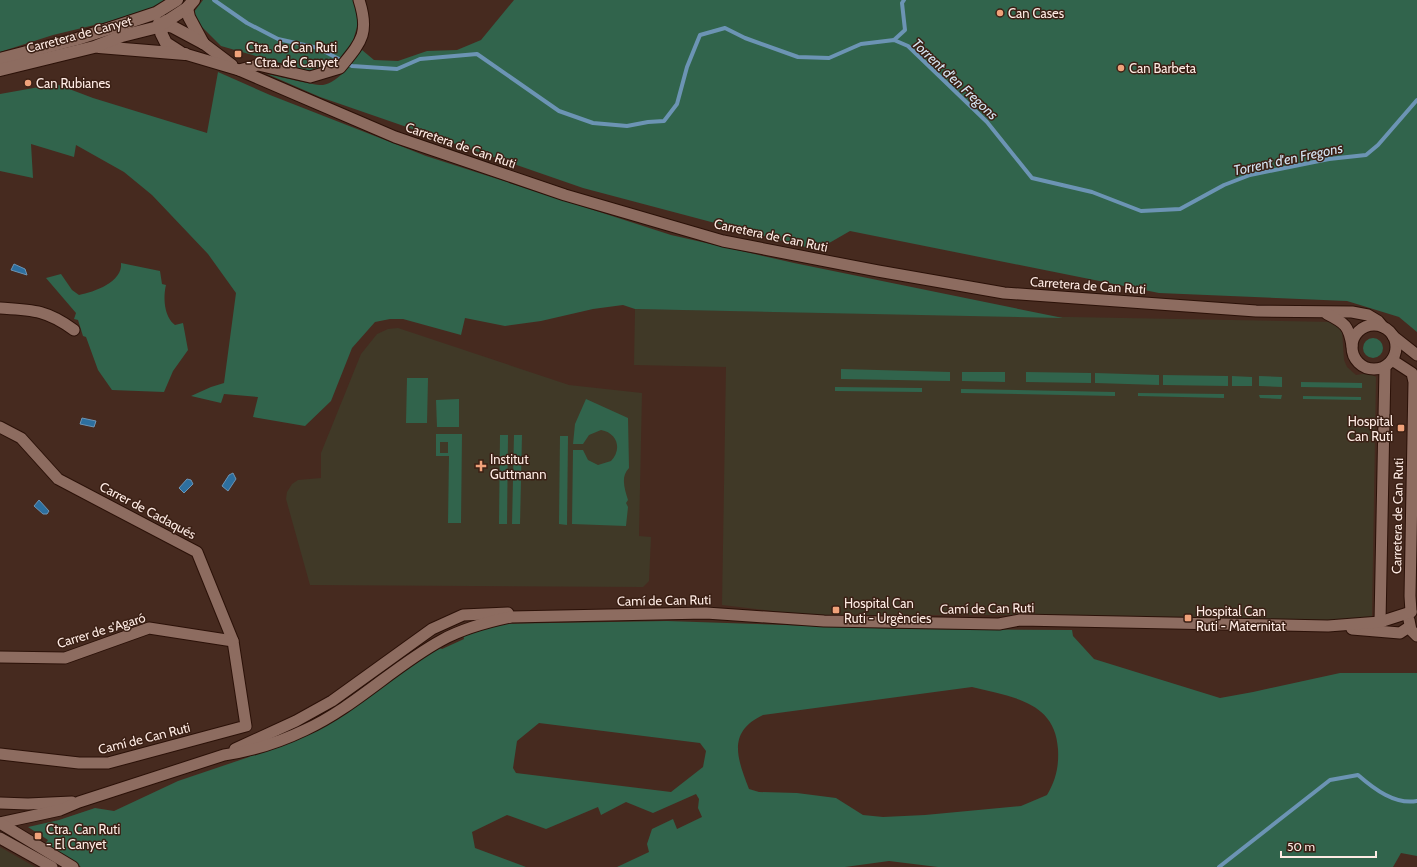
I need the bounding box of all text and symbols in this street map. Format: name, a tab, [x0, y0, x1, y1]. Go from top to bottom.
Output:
place label: Can Cases	[1008, 5, 1065, 21]
marker: Can Cases	[995, 8, 1005, 18]
street label: Carretera de Canyet	[24, 12, 134, 56]
water label: Torrent d'en Fregons	[908, 34, 1002, 124]
place label: Ctra. de Can Ruti - Ctra. de Canyet	[246, 39, 339, 70]
marker: Ctra. de Can Ruti - Ctra. de Canyet	[233, 49, 243, 59]
place label: Can Barbeta	[1129, 60, 1197, 76]
marker: Can Barbeta	[1116, 63, 1126, 73]
place label: Can Rubianes	[36, 75, 111, 91]
marker: Can Rubianes	[23, 78, 33, 88]
street label: Carretera de Can Ruti	[404, 119, 518, 171]
water label: Torrent d'en Fregons	[1232, 139, 1345, 179]
street label: Carretera de Can Ruti	[713, 215, 829, 255]
street label: Carretera de Can Ruti	[1030, 273, 1146, 297]
place label: Hospital Can Ruti	[1347, 413, 1393, 444]
marker: Hospital Can Ruti	[1396, 423, 1406, 433]
place label: Institut Guttmann	[490, 451, 546, 482]
street label: Carretera de Can Ruti	[1388, 458, 1406, 574]
marker: Institut Guttmann	[475, 460, 487, 472]
street label: Carrer de Cadaqués	[97, 478, 199, 542]
street label: Camí de Can Ruti	[617, 591, 711, 609]
place label: Hospital Can Ruti - Urgències	[844, 595, 932, 626]
street label: Camí de Can Ruti	[940, 599, 1034, 617]
place label: Hospital Can Ruti - Maternitat	[1196, 603, 1286, 634]
marker: Hospital Can Ruti - Urgències	[831, 605, 841, 615]
street label: Carrer de s'Agaró	[55, 609, 147, 651]
marker: Hospital Can Ruti - Maternitat	[1183, 613, 1193, 623]
street label: Camí de Can Ruti	[96, 719, 192, 757]
place label: Ctra. Can Ruti - El Canyet	[46, 821, 120, 852]
marker: Ctra. Can Ruti - El Canyet	[33, 831, 43, 841]
scale bar	[1281, 833, 1376, 859]
text: 50 m	[1287, 839, 1315, 854]

